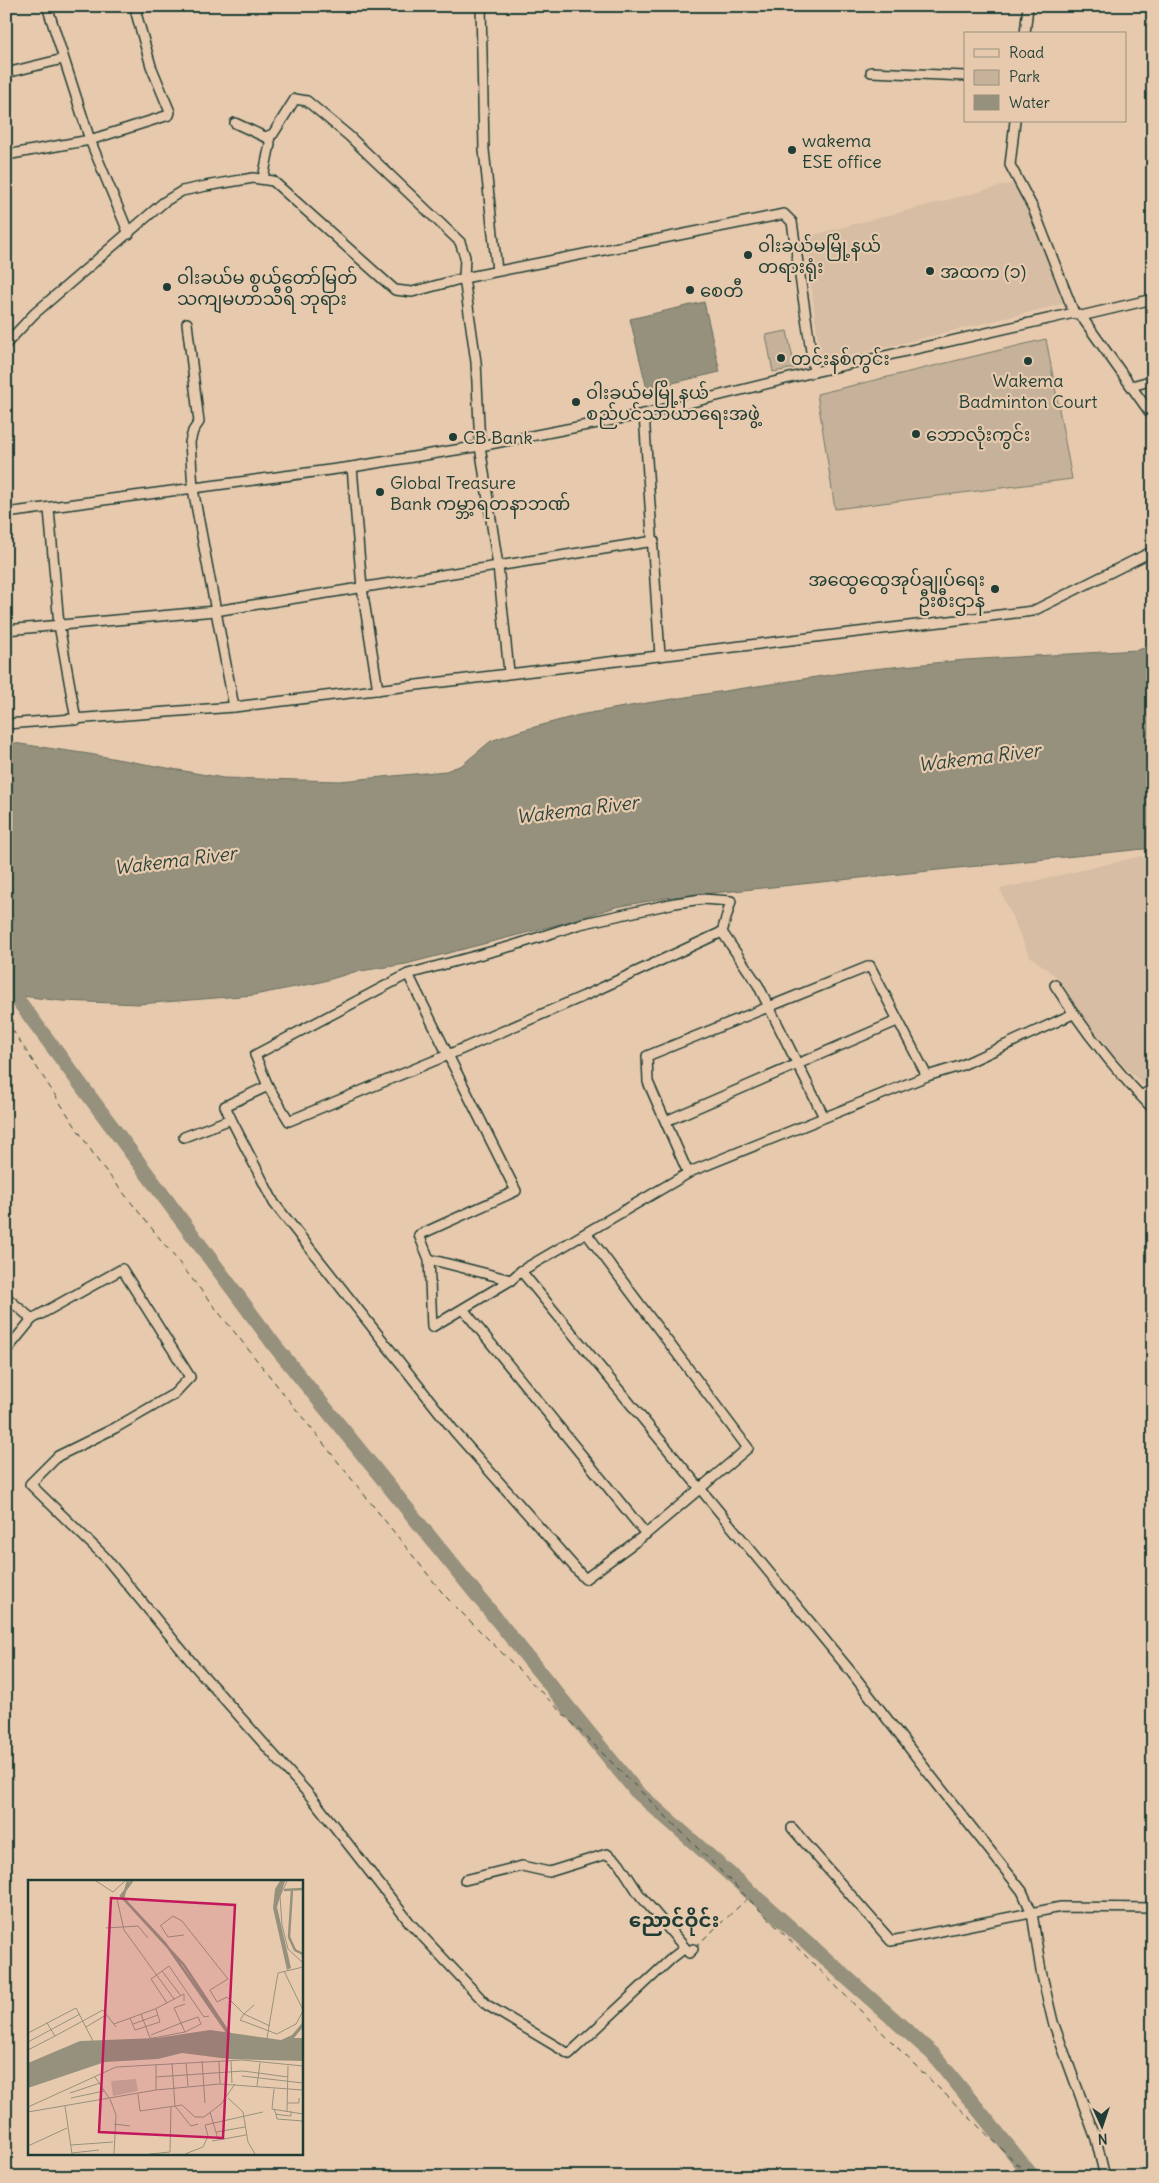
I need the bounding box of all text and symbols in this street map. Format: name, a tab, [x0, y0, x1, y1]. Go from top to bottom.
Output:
legend	[964, 32, 1126, 122]
text: Road	[1009, 43, 1044, 62]
text: Park	[1009, 67, 1040, 86]
text: Water	[1009, 93, 1050, 112]
place label: wakema ESE office	[802, 129, 882, 173]
marker: wakema ESE office	[786, 144, 798, 156]
place label: ဝါးခယ်မမြို့နယ် တရားရုံး	[758, 232, 881, 282]
marker: ဝါးခယ်မမြို့နယ် တရားရုံး	[742, 249, 754, 261]
place label: အထက (၁)	[940, 260, 1026, 283]
place label: ဝါးခယ်မ စွယ်တော်မြတ် သကျမဟာသီရိ ဘုရား	[177, 265, 358, 314]
marker: အထက (၁)	[924, 265, 936, 277]
place label: စေတီ	[700, 277, 744, 302]
marker: ဝါးခယ်မ စွယ်တော်မြတ် သကျမဟာသီရိ ဘုရား	[161, 281, 173, 293]
marker: စေတီ	[684, 284, 696, 296]
place label: တင်းနစ်ကွင်း	[791, 346, 890, 374]
marker: တင်းနစ်ကွင်း	[775, 352, 787, 364]
marker: Wakema Badminton Court	[1022, 355, 1034, 367]
place label: Wakema Badminton Court	[958, 369, 1098, 413]
place label: ဝါးခယ်မမြို့နယ် စည်ပင်သာယာရေးအဖွဲ့	[586, 379, 763, 429]
marker: ဝါးခယ်မမြို့နယ် စည်ပင်သာယာရေးအဖွဲ့	[570, 396, 582, 408]
place label: ဘောလုံးကွင်း	[926, 422, 1030, 450]
place label: CB Bank	[463, 426, 533, 449]
marker: ဘောလုံးကွင်း	[910, 428, 922, 440]
marker: CB Bank	[447, 431, 459, 443]
place label: Global Treasure Bank ကမ္ဘာ့ရတနာဘဏ်	[390, 471, 570, 519]
marker: Global Treasure Bank ကမ္ဘာ့ရတနာဘဏ်	[374, 486, 386, 498]
place label: အထွေထွေအုပ်ချုပ်ရေး ဦးစီးဌာန	[808, 567, 985, 616]
marker: အထွေထွေအုပ်ချုပ်ရေး ဦးစီးဌာန	[989, 583, 1001, 595]
water label: Wakema River	[917, 737, 1044, 776]
water label: Wakema River	[515, 789, 642, 828]
water label: Wakema River	[113, 840, 240, 879]
inset map	[28, 1880, 302, 2156]
district label: ညောင်ဝိုင်း	[629, 1907, 719, 1936]
north arrow	[1076, 2100, 1126, 2150]
text: N	[1097, 2130, 1108, 2148]

